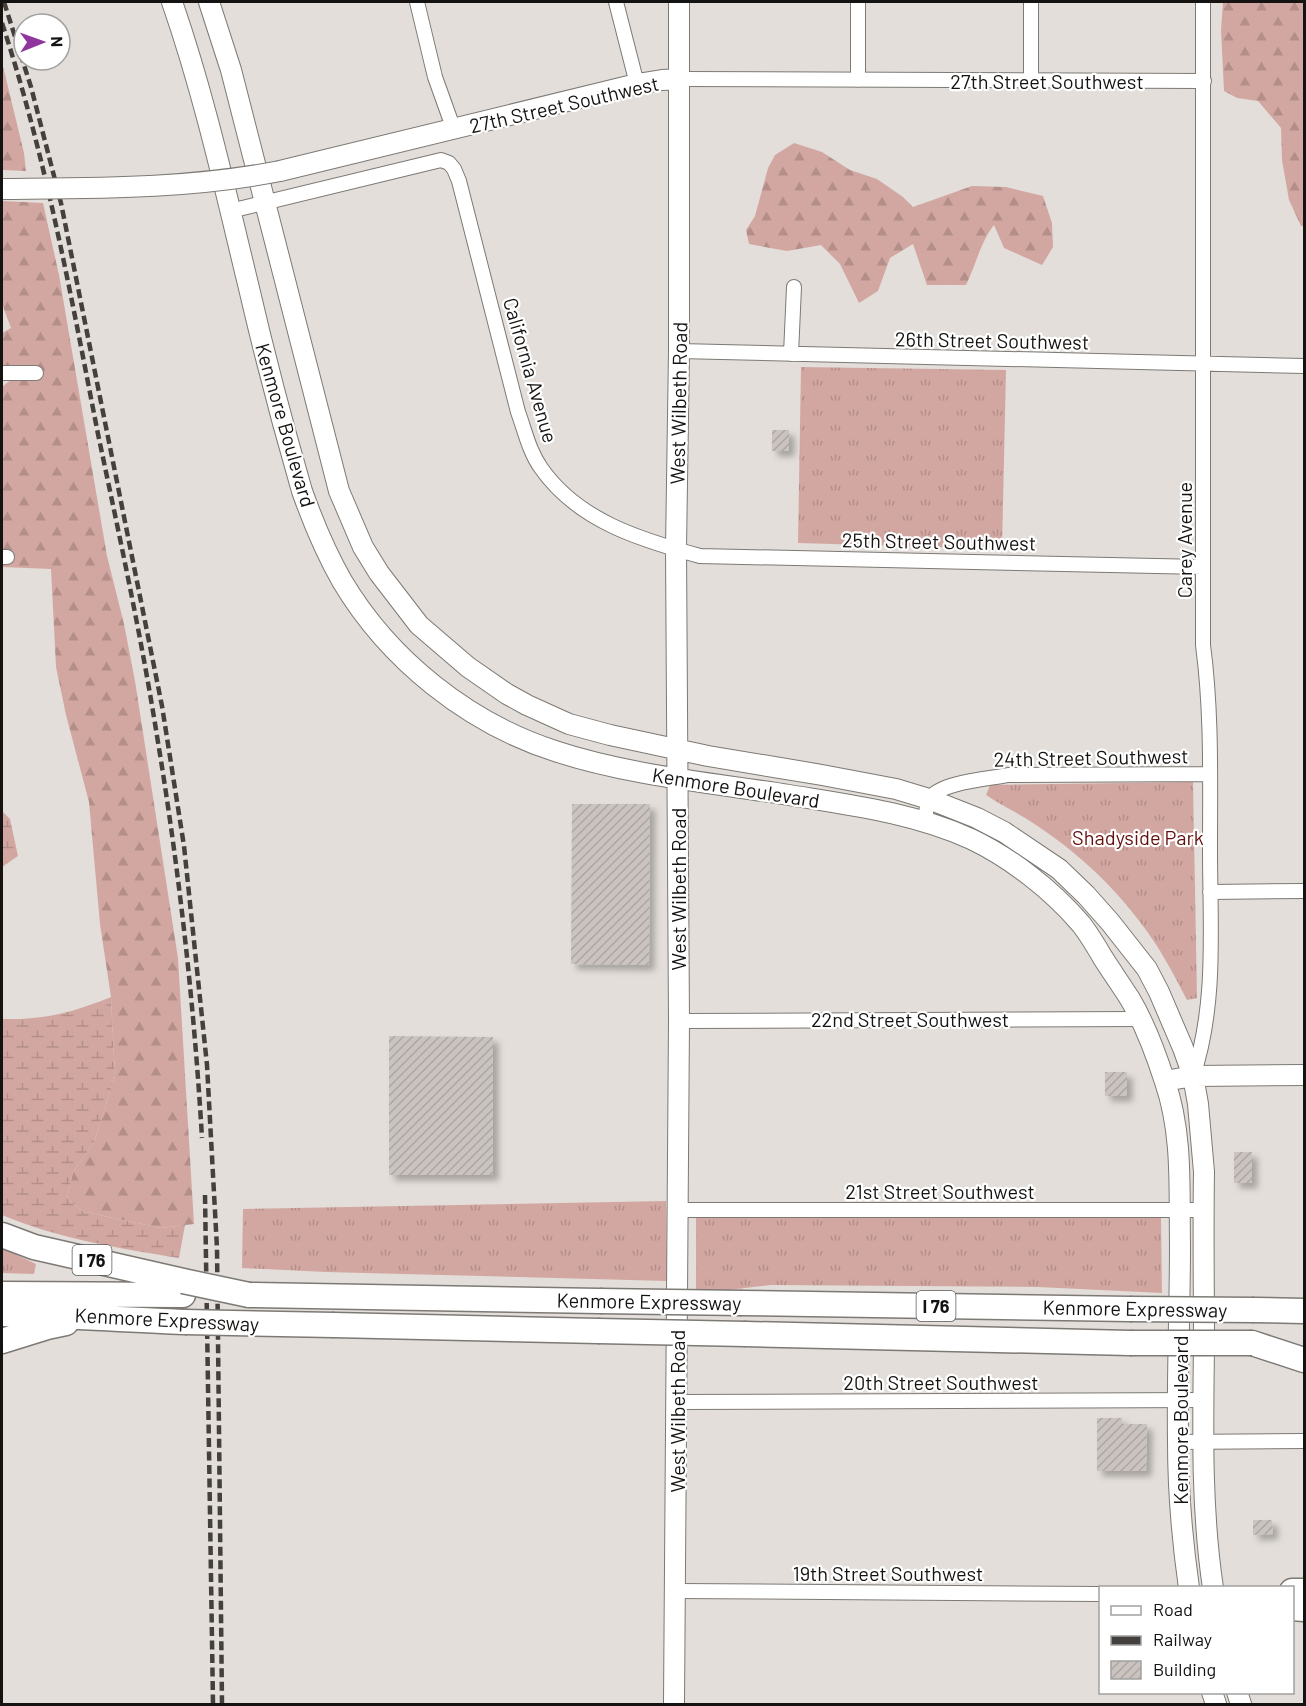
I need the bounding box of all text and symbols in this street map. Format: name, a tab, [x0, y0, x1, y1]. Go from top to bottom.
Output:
north arrow	[12, 12, 72, 72]
text: N	[48, 36, 67, 47]
street label: 27th Street Southwest	[950, 69, 1144, 93]
street label: 27th Street Southwest	[467, 71, 661, 137]
street label: California Avenue	[499, 295, 563, 445]
street label: West Wilbeth Road	[665, 321, 691, 485]
street label: 26th Street Southwest	[895, 326, 1089, 354]
street label: Kenmore Boulevard	[251, 340, 321, 510]
street label: Carey Avenue	[1172, 482, 1196, 598]
street label: 25th Street Southwest	[842, 527, 1036, 555]
street label: 24th Street Southwest	[993, 743, 1189, 771]
street label: Kenmore Boulevard	[651, 762, 821, 812]
street label: West Wilbeth Road	[666, 808, 690, 970]
park label: Shadyside Park	[1072, 825, 1204, 849]
street label: 22nd Street Southwest	[811, 1007, 1009, 1031]
street label: 21st Street Southwest	[845, 1179, 1035, 1203]
road number: I 76	[72, 1245, 112, 1275]
street label: Kenmore Expressway	[556, 1287, 742, 1315]
road number: I 76	[916, 1291, 956, 1321]
street label: Kenmore Expressway	[1042, 1294, 1228, 1322]
street label: Kenmore Expressway	[74, 1302, 260, 1336]
street label: West Wilbeth Road	[665, 1330, 689, 1492]
street label: Kenmore Boulevard	[1168, 1335, 1192, 1505]
street label: 20th Street Southwest	[843, 1370, 1039, 1394]
street label: 19th Street Southwest	[793, 1561, 983, 1585]
legend	[1099, 1586, 1294, 1694]
text: Road	[1153, 1598, 1193, 1620]
text: Railway	[1153, 1628, 1212, 1650]
text: Building	[1153, 1658, 1216, 1680]

